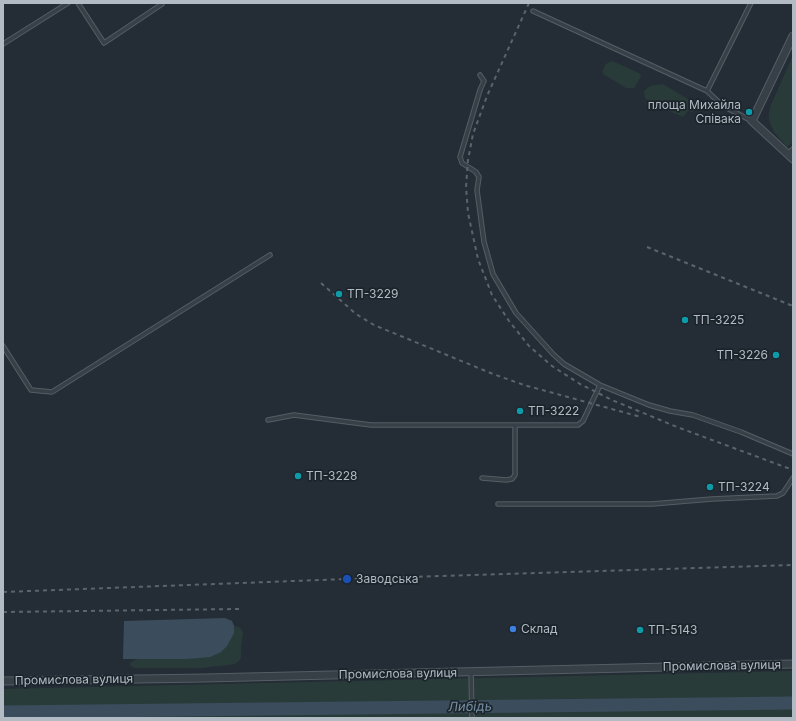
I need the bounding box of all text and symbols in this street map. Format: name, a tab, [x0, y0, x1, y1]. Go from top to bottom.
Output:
place label: площа Михайла Співака	[648, 98, 741, 126]
marker: площа Михайла Співака	[744, 107, 754, 117]
place label: ТП-3229	[347, 287, 399, 301]
marker: ТП-3229	[334, 289, 344, 299]
place label: ТП-3225	[693, 313, 744, 327]
marker: ТП-3225	[680, 315, 690, 325]
place label: ТП-3226	[716, 348, 768, 362]
marker: ТП-3226	[771, 350, 781, 360]
place label: ТП-3222	[528, 404, 579, 418]
marker: ТП-3222	[515, 406, 525, 416]
place label: ТП-3228	[306, 469, 358, 483]
marker: ТП-3228	[293, 471, 303, 481]
place label: ТП-3224	[718, 480, 770, 494]
marker: ТП-3224	[705, 482, 715, 492]
place label: Заводська	[356, 572, 418, 586]
marker: Заводська	[341, 573, 353, 585]
place label: Склад	[521, 622, 557, 636]
place label: ТП-5143	[648, 623, 698, 637]
marker: Склад	[508, 624, 518, 634]
marker: ТП-5143	[635, 625, 645, 635]
street label: Промислова вулиця	[663, 658, 781, 674]
street label: Промислова вулиця	[339, 666, 457, 682]
street label: Промислова вулиця	[15, 672, 133, 688]
water label: Либідь	[448, 699, 492, 715]

